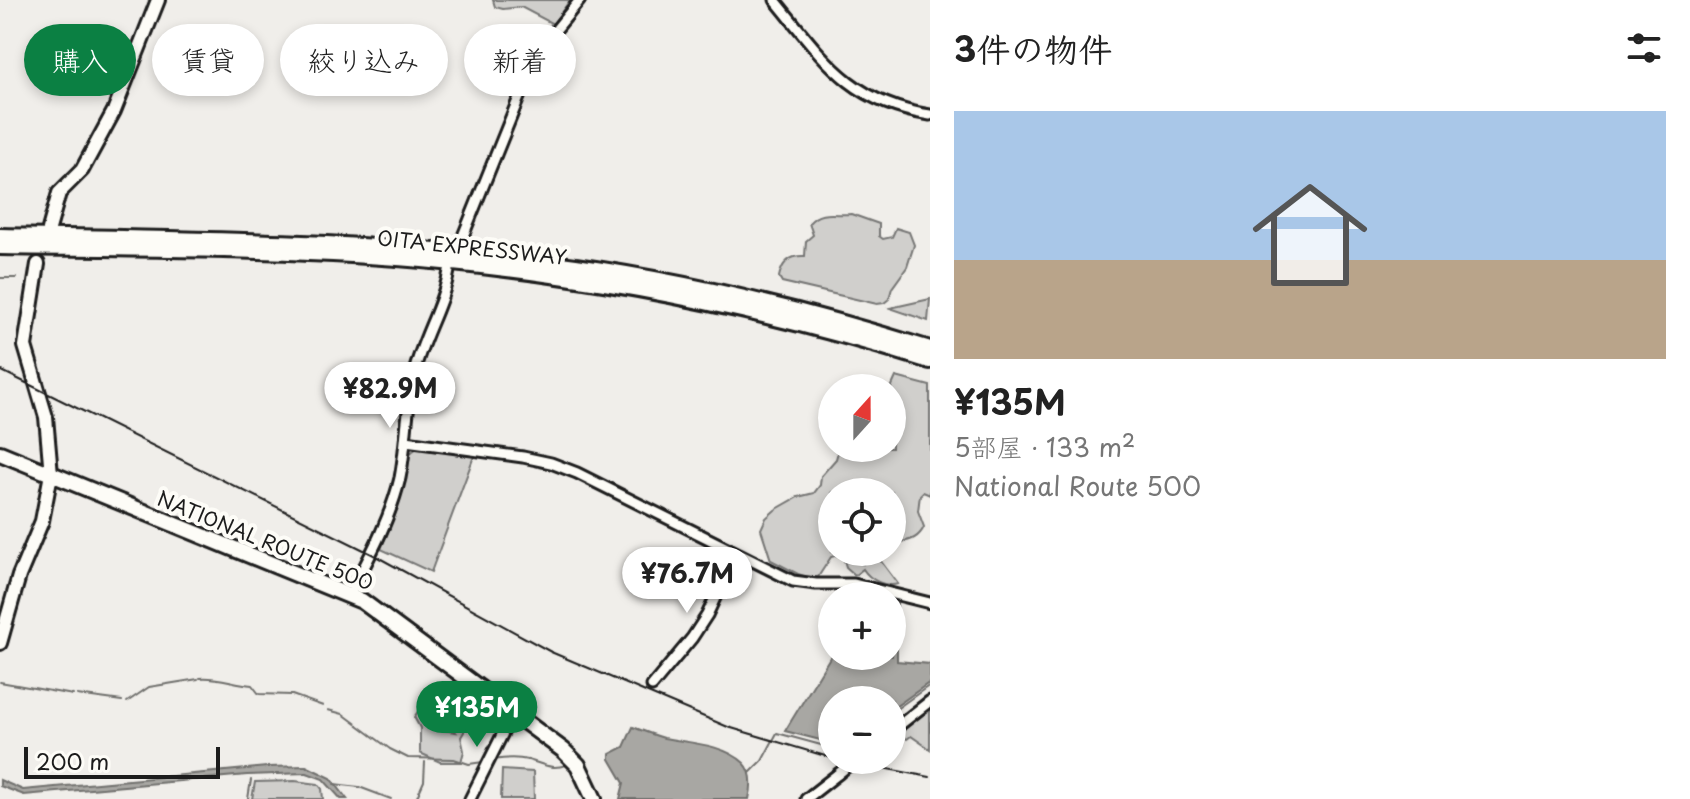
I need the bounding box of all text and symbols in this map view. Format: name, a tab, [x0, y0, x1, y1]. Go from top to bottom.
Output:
text: 3件の物件	[954, 22, 1112, 74]
chip: 購入	[24, 24, 136, 96]
chip: 賃貸	[152, 24, 264, 96]
chip: 絞り込み	[280, 24, 448, 96]
chip: 新着	[464, 24, 576, 96]
icon: filters	[1622, 26, 1666, 70]
icon: home	[1238, 163, 1382, 307]
street label: OITA EXPRESSWAY	[376, 222, 568, 272]
pin: ¥82.9M	[325, 362, 455, 430]
text: ¥82.9M	[342, 368, 438, 407]
north arrow	[818, 374, 906, 462]
map controls	[818, 374, 906, 774]
text: ¥135M	[954, 375, 1066, 427]
text: 5部屋 · 133 m²	[954, 427, 1135, 466]
text: National Route 500	[954, 466, 1201, 505]
button: locate	[818, 478, 906, 566]
street label: NATIONAL ROUTE 500	[153, 483, 378, 597]
pin: ¥76.7M	[622, 547, 752, 615]
text: ¥76.7M	[640, 553, 734, 592]
button: +	[818, 582, 906, 670]
pin: ¥135M	[421, 681, 533, 749]
button: −	[818, 686, 906, 774]
text: ¥135M	[434, 687, 520, 726]
scale bar	[24, 743, 220, 779]
text: 200 m	[36, 744, 109, 777]

